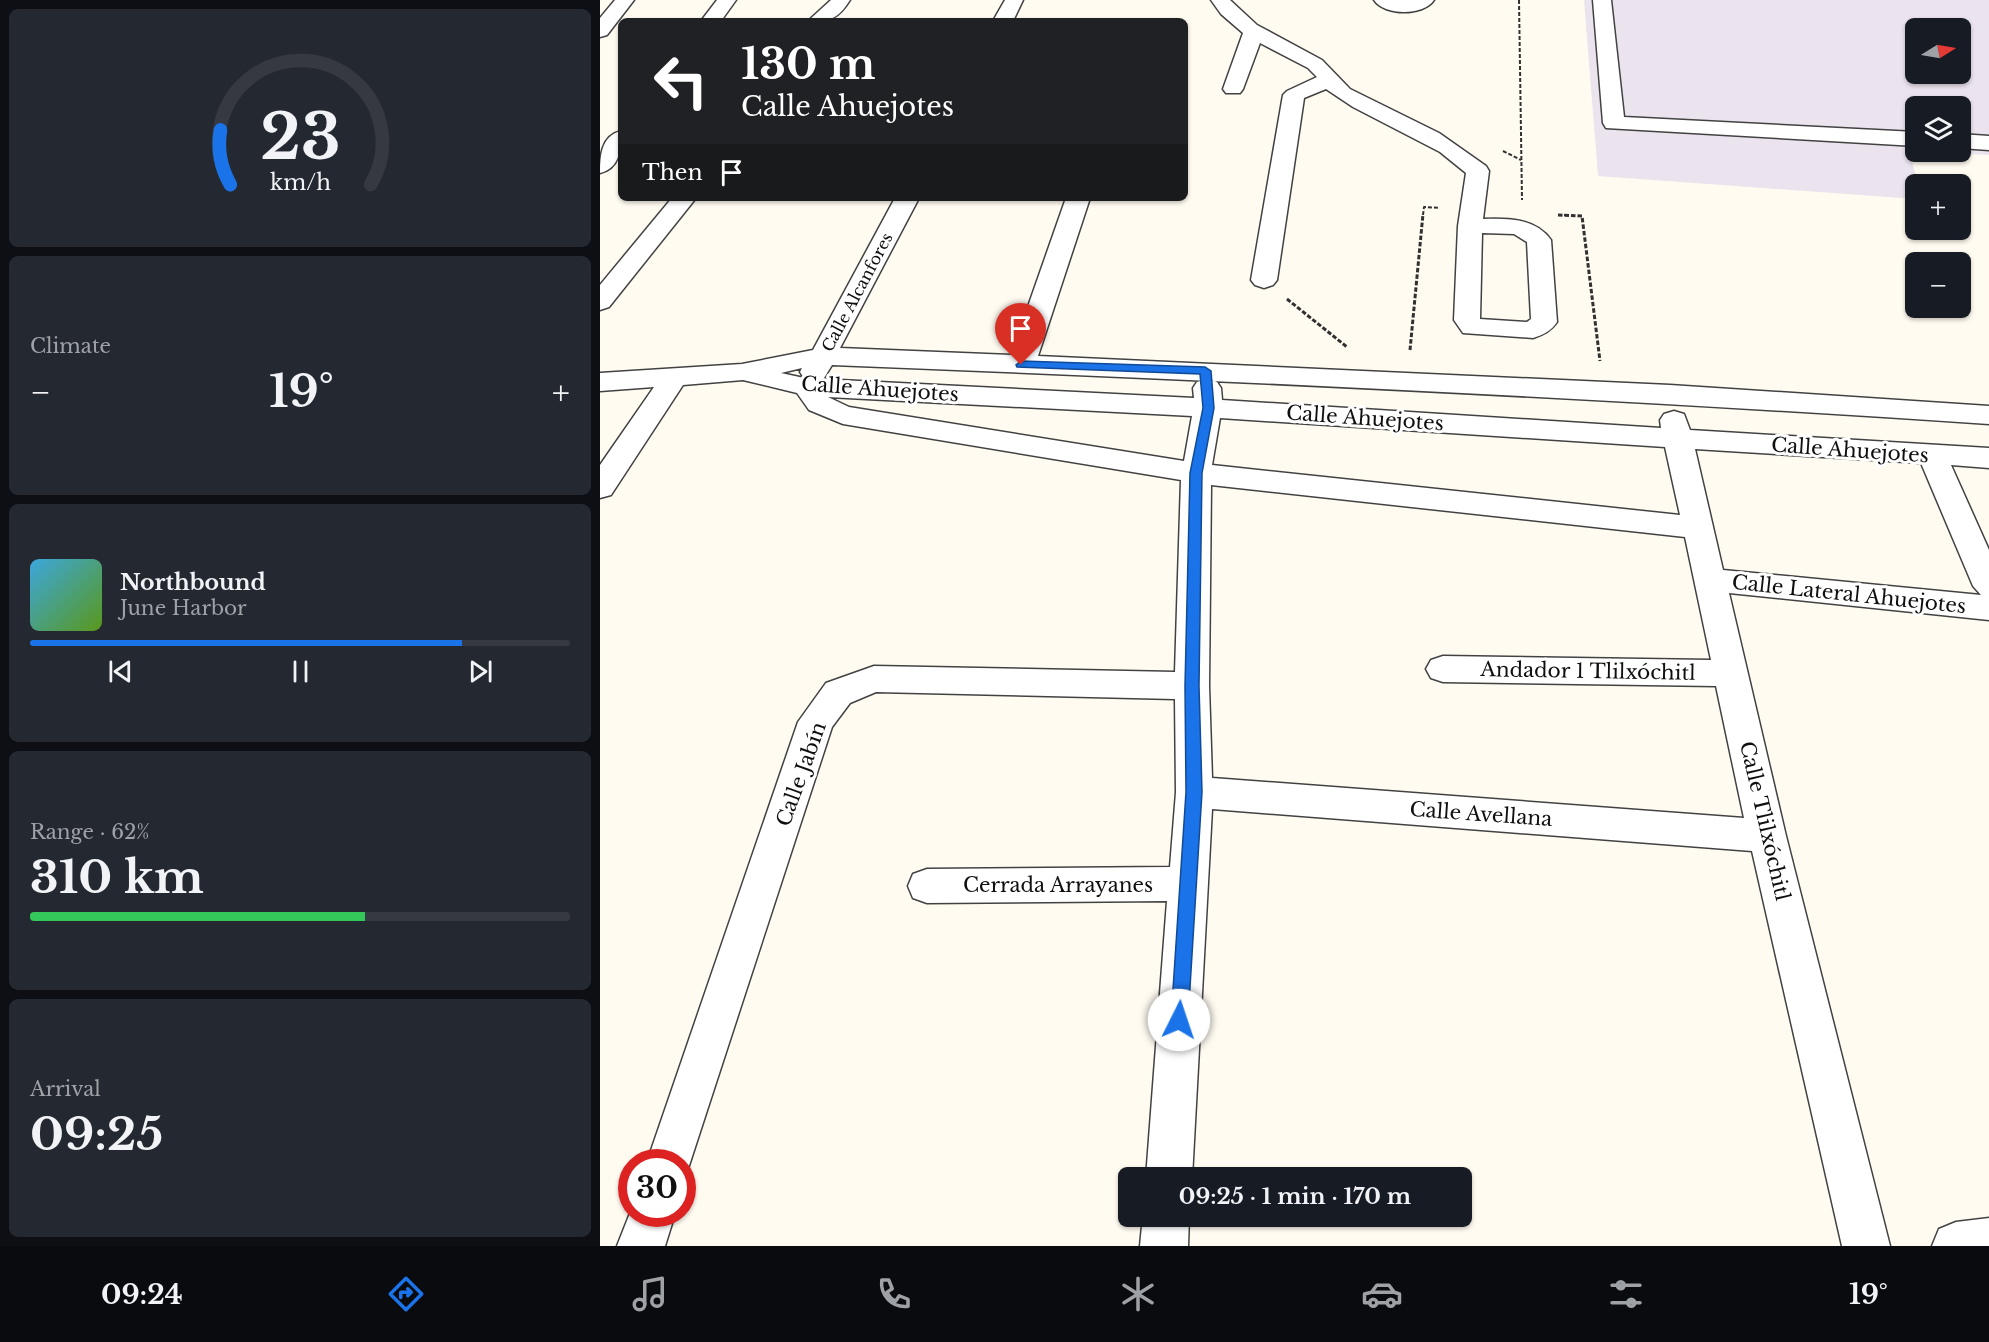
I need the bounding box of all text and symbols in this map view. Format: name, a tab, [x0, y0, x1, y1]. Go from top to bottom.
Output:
north arrow	[1905, 18, 1971, 84]
map controls	[1905, 18, 1971, 318]
text: 130 m	[741, 38, 875, 90]
icon: left	[642, 42, 720, 120]
text: Calle Ahuejotes	[741, 90, 954, 123]
button: layers	[1905, 96, 1971, 162]
text: 23	[260, 98, 340, 176]
icon: arrive	[715, 156, 748, 189]
text: Then	[642, 159, 703, 186]
text: km/h	[270, 170, 331, 197]
button: +	[1905, 174, 1971, 240]
street label: Calle Alcanfores	[817, 229, 897, 355]
button: −	[1905, 252, 1971, 318]
pin	[995, 303, 1046, 365]
icon: arrive	[1004, 312, 1037, 345]
text: Climate	[30, 334, 111, 358]
text: 19°	[269, 363, 334, 419]
text: −	[30, 372, 51, 413]
text: +	[552, 372, 570, 413]
street label: Calle Ahuejotes	[800, 372, 960, 406]
street label: Calle Ahuejotes	[1285, 401, 1445, 435]
street label: Calle Ahuejotes	[1770, 433, 1930, 467]
text: Northbound	[120, 569, 266, 596]
street label: Calle Lateral Ahuejotes	[1731, 570, 1967, 618]
text: June Harbor	[120, 596, 247, 620]
icon: previous	[104, 655, 137, 688]
icon: pause	[284, 655, 317, 688]
icon: next	[464, 655, 497, 688]
street label: Andador 1 Tlilxóchitl	[1479, 657, 1696, 685]
street label: Calle Jabín	[771, 718, 831, 829]
street label: Calle Tlilxóchitl	[1735, 739, 1795, 903]
street label: Calle Avellana	[1409, 797, 1554, 831]
text: Range · 62%	[30, 820, 150, 844]
text: 310 km	[30, 849, 204, 905]
street label: Cerrada Arrayanes	[963, 873, 1153, 897]
position arrow	[1147, 988, 1211, 1052]
text: Arrival	[30, 1077, 101, 1101]
text: 09:25	[30, 1106, 163, 1162]
speed limit sign: 30	[618, 1149, 696, 1227]
text: 09:25 · 1 min · 170 m	[1179, 1183, 1411, 1210]
icon: directions	[385, 1273, 427, 1315]
icon: music	[629, 1273, 671, 1315]
icon: phone	[873, 1273, 915, 1315]
icon: climate	[1117, 1273, 1159, 1315]
icon: car	[1361, 1273, 1403, 1315]
icon: filters	[1605, 1273, 1647, 1315]
text: 09:24	[101, 1278, 183, 1311]
text: 19°	[1849, 1278, 1888, 1311]

